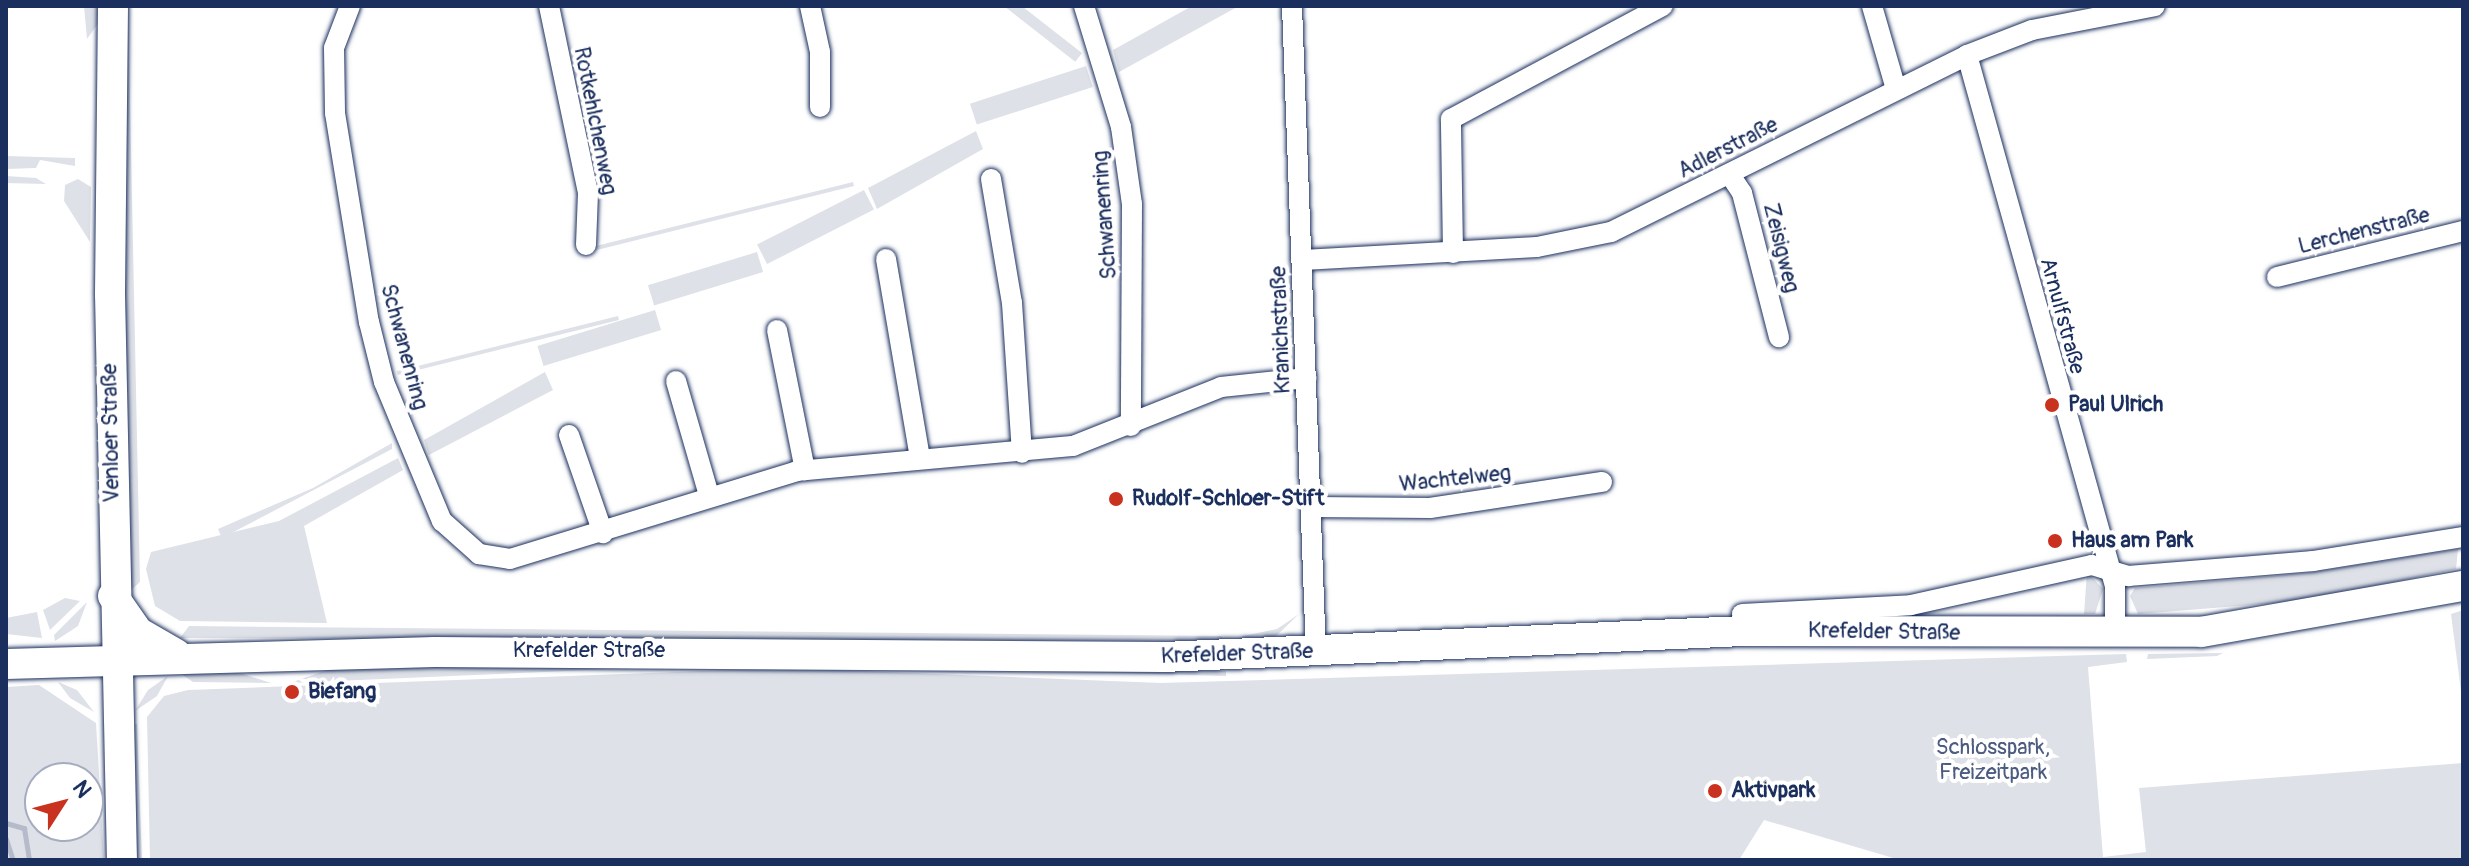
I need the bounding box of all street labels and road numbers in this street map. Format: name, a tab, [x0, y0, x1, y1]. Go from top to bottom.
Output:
street label: Rotkehlchenweg	[568, 45, 622, 197]
street label: Adlerstraße	[1674, 112, 1782, 184]
street label: Schwanenring	[1087, 150, 1123, 280]
street label: Zeisigweg	[1757, 200, 1805, 296]
street label: Lerchenstraße	[2295, 202, 2433, 260]
street label: Arnulfstraße	[2034, 255, 2090, 377]
street label: Kranichstraße	[1266, 265, 1296, 395]
street label: Schwanenring	[375, 281, 433, 413]
street label: Venloer Straße	[97, 363, 125, 503]
street label: Wachtelweg	[1398, 460, 1512, 498]
street label: Krefelder Straße	[1808, 617, 1960, 647]
street label: Krefelder Straße	[513, 638, 665, 664]
street label: Krefelder Straße	[1160, 638, 1314, 670]

